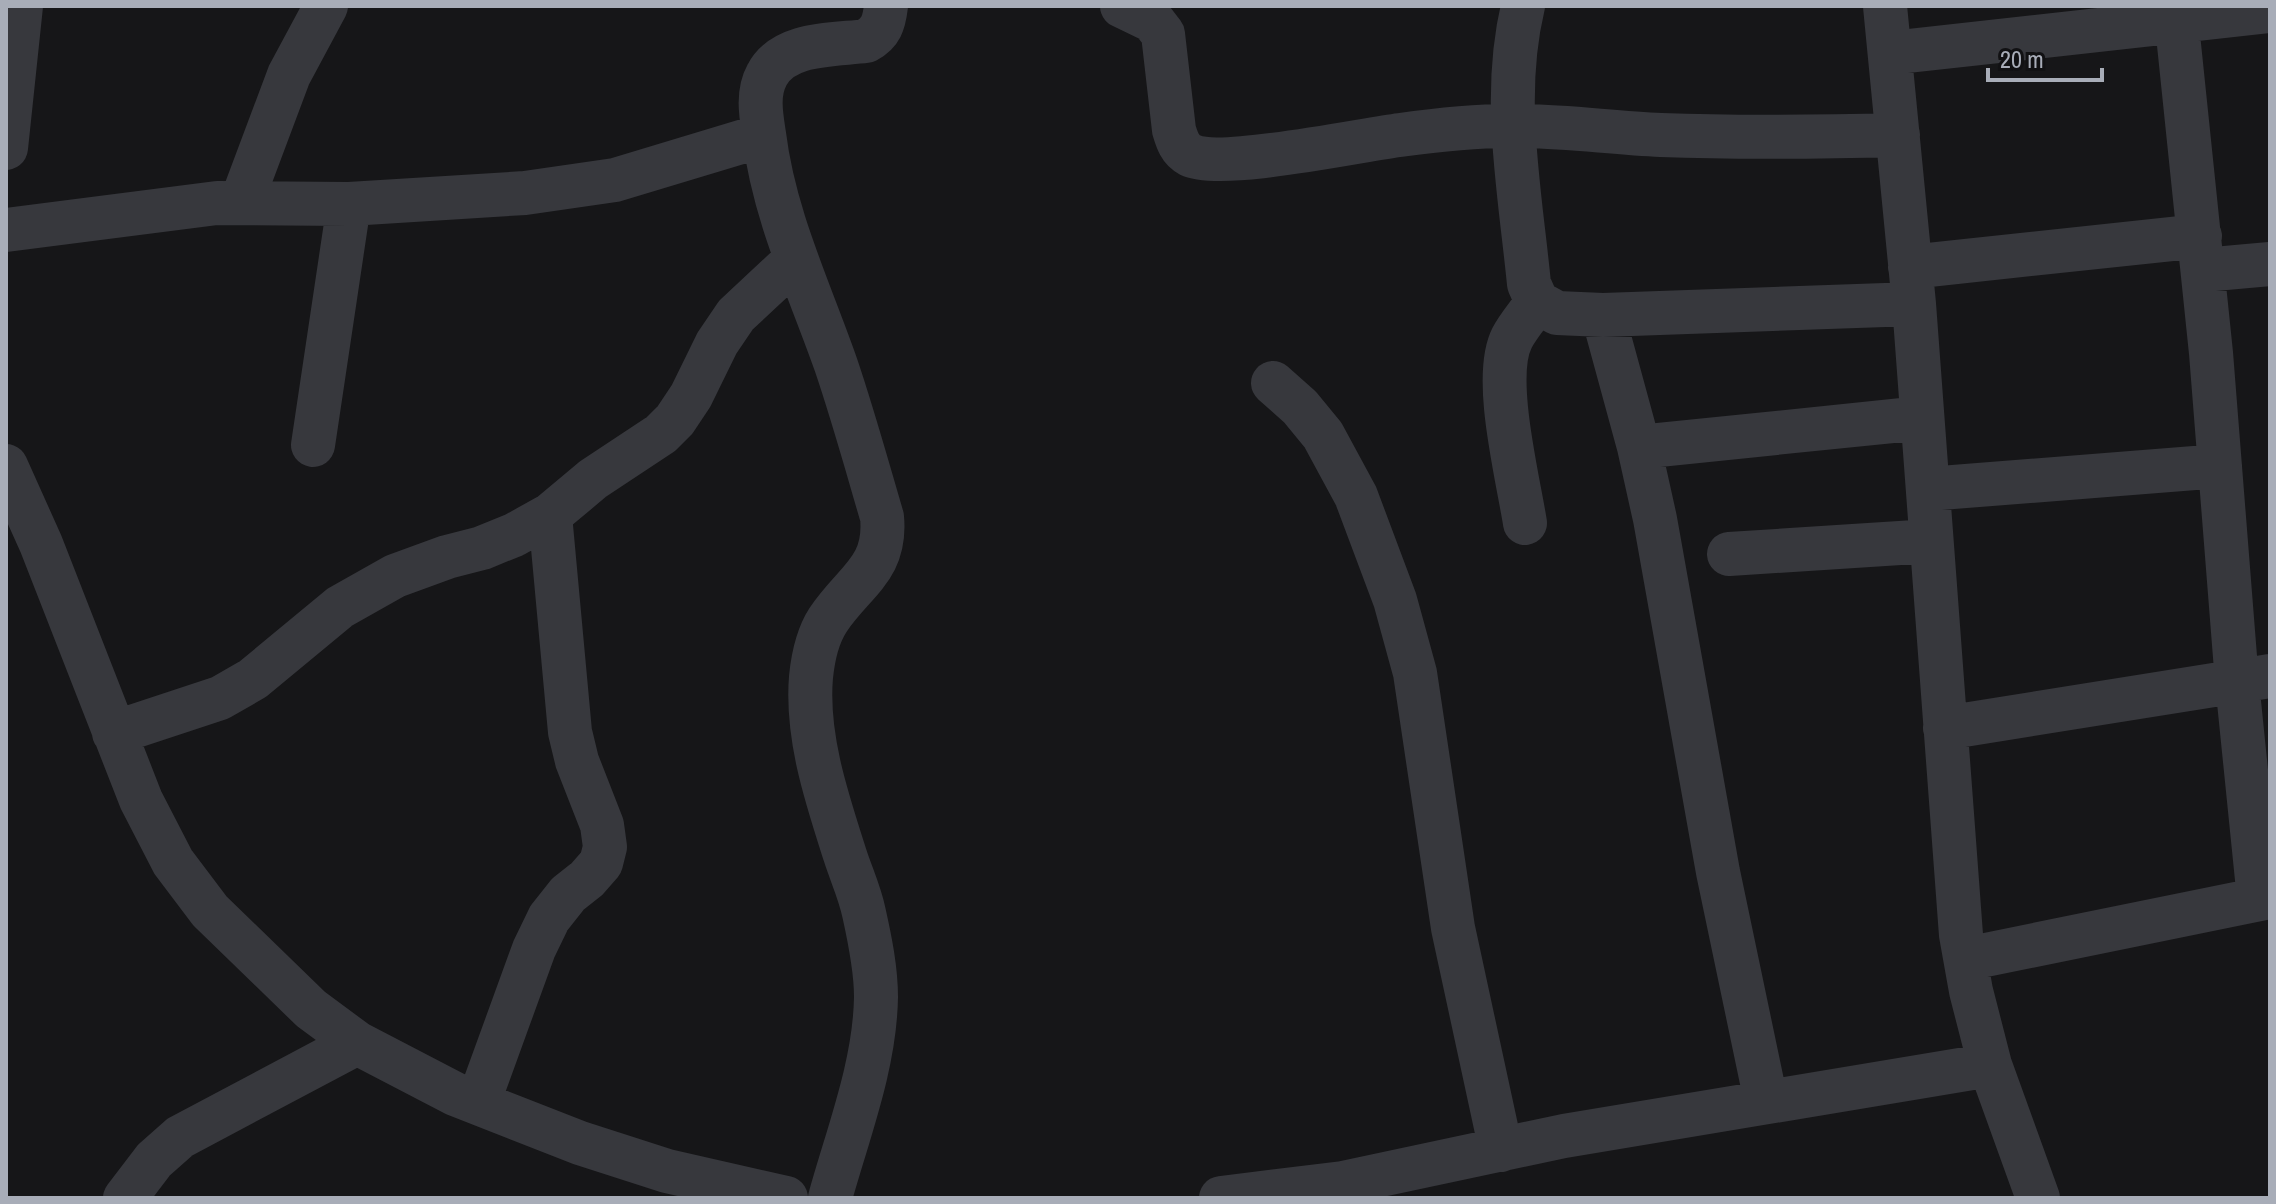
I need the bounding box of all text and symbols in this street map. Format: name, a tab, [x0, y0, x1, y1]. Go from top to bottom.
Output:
scale bar	[1988, 32, 2102, 82]
text: 20 m	[2000, 43, 2044, 75]

